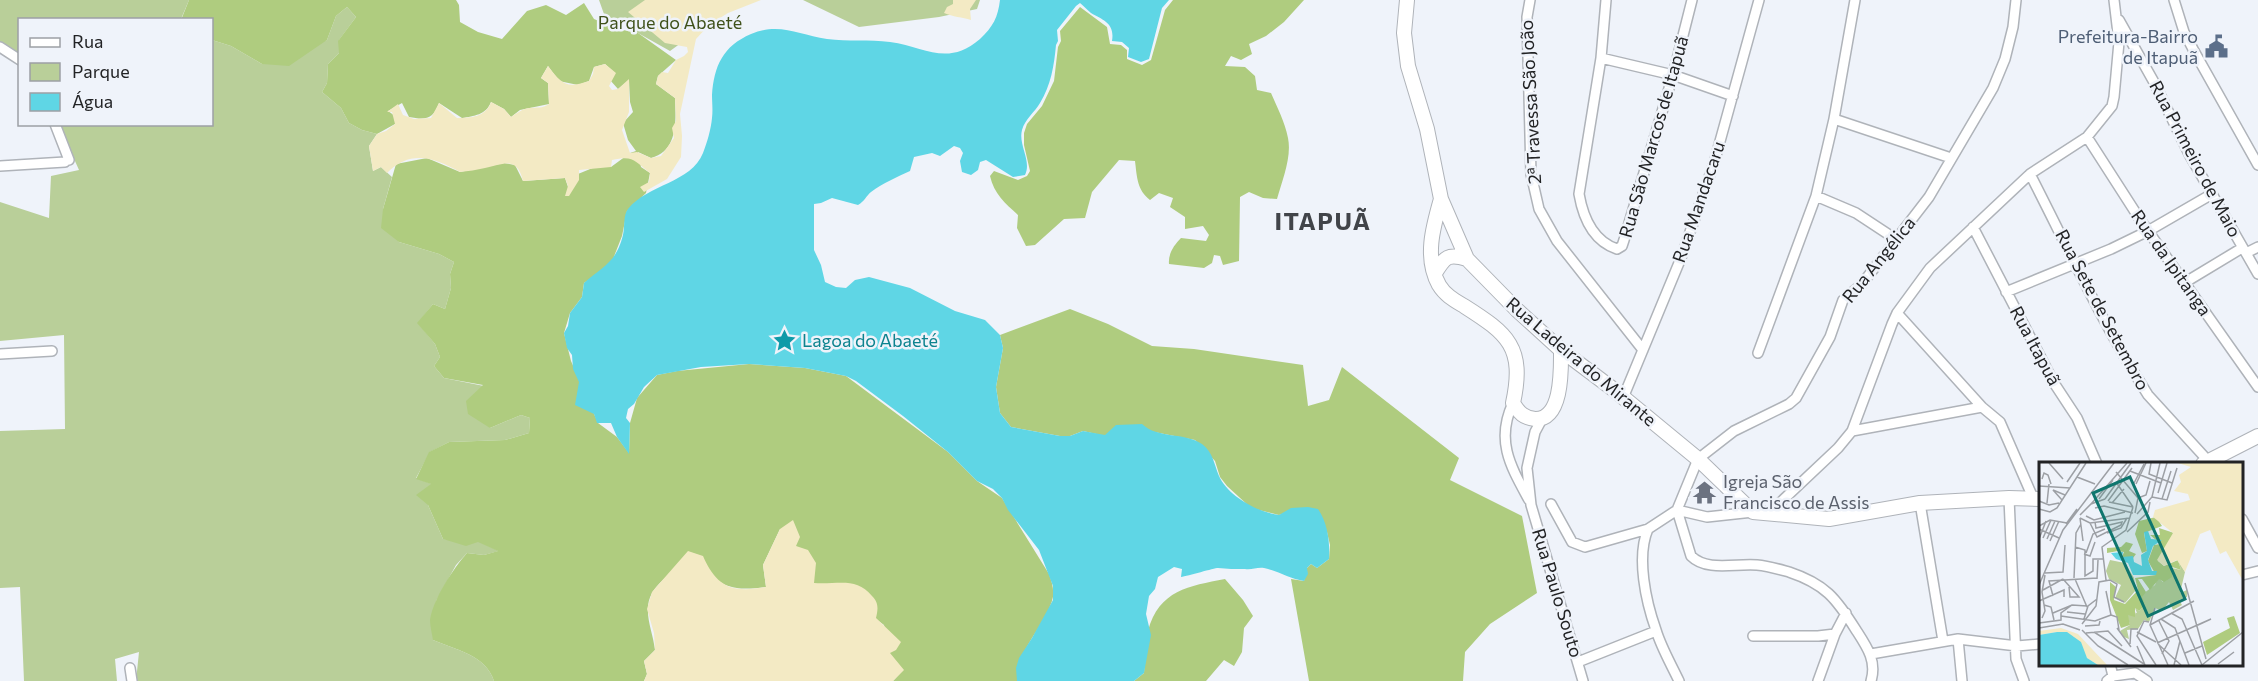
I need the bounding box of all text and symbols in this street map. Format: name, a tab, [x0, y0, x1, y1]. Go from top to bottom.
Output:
park label: Parque do Abaeté	[598, 11, 742, 33]
legend	[18, 18, 213, 126]
street label: 2ª Travessa São João	[1515, 19, 1545, 185]
place label: Prefeitura-Bairro de Itapuã	[2058, 25, 2198, 68]
text: Rua	[72, 30, 103, 52]
street label: Rua São Marcos de Itapuã	[1614, 33, 1692, 240]
public building icon: Prefeitura-Bairro de Itapuã	[2203, 34, 2229, 60]
text: Parque	[72, 60, 130, 82]
street label: Rua Primeiro de Maio	[2145, 77, 2246, 241]
text: Água	[72, 90, 113, 112]
street label: Rua Mandacaru	[1667, 138, 1729, 265]
street label: Rua da Ipitanga	[2127, 205, 2217, 320]
district label: ITAPUÃ	[1275, 206, 1371, 235]
street label: Rua Angélica	[1837, 212, 1920, 307]
street label: Rua Sete de Setembro	[2051, 225, 2155, 394]
street label: Rua Ladeira do Mirante	[1502, 292, 1661, 430]
street label: Rua Itapuã	[2006, 302, 2066, 389]
place icon: Lagoa do Abaeté	[771, 328, 797, 354]
place label: Lagoa do Abaeté	[802, 329, 938, 351]
inset map	[2039, 462, 2243, 666]
place label: Igreja São Francisco de Assis	[1723, 470, 1870, 513]
temple icon: Igreja São Francisco de Assis	[1692, 479, 1718, 505]
street label: Rua Paulo Souto	[1528, 526, 1588, 660]

